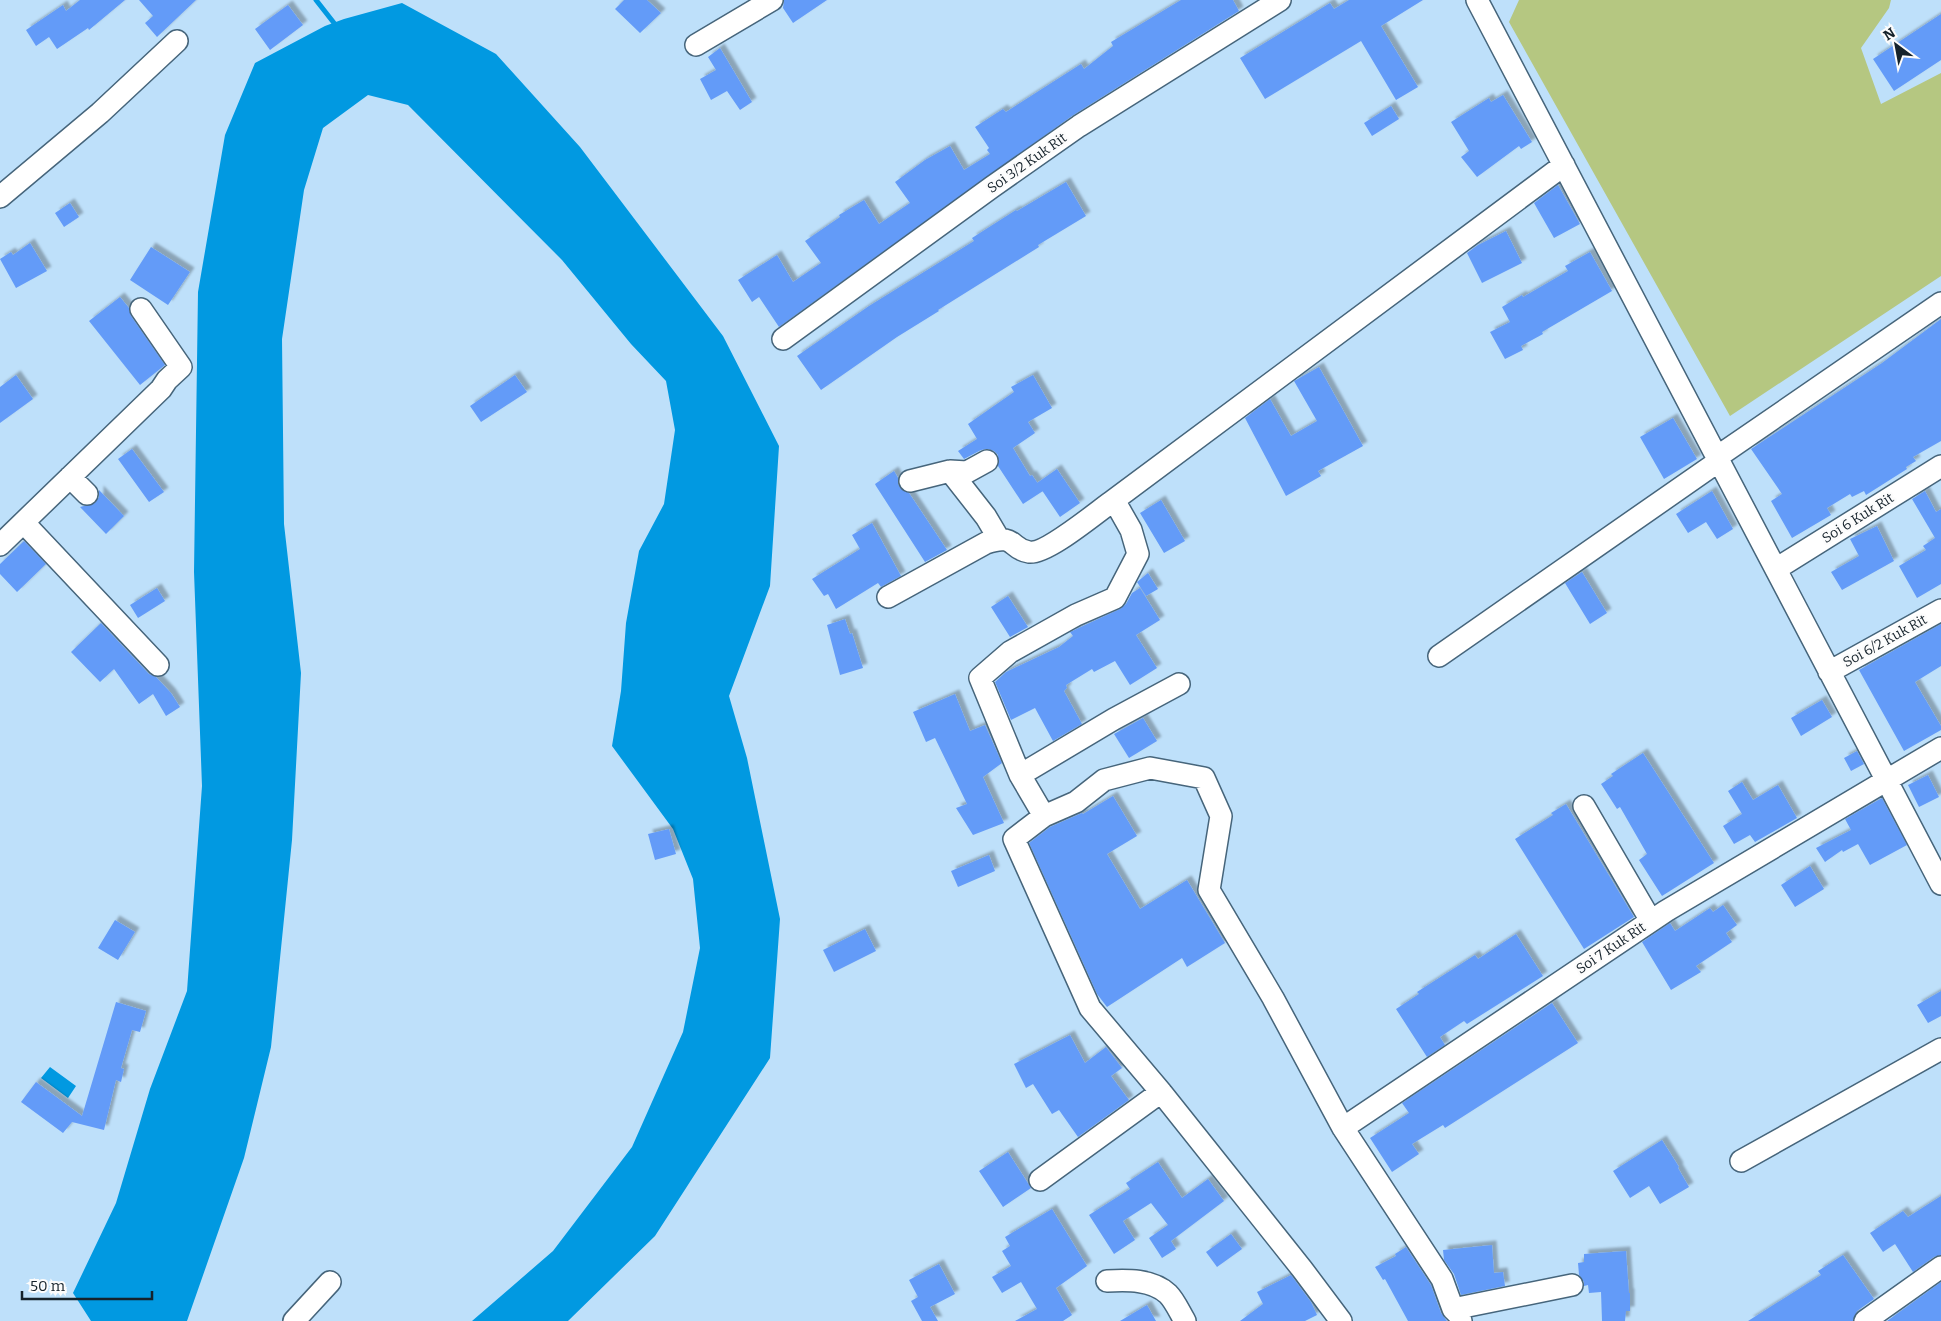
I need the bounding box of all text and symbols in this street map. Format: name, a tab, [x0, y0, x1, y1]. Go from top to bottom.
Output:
north arrow	[1871, 20, 1921, 70]
text: N	[1880, 24, 1899, 44]
street label: Soi 3/2 Kuk Rit	[984, 129, 1070, 197]
street label: Soi 6 Kuk Rit	[1819, 489, 1897, 547]
street label: Soi 6/2 Kuk Rit	[1840, 611, 1930, 671]
street label: Soi 7 Kuk Rit	[1573, 919, 1649, 977]
scale bar	[22, 1268, 152, 1300]
text: 50 m	[30, 1277, 66, 1295]

